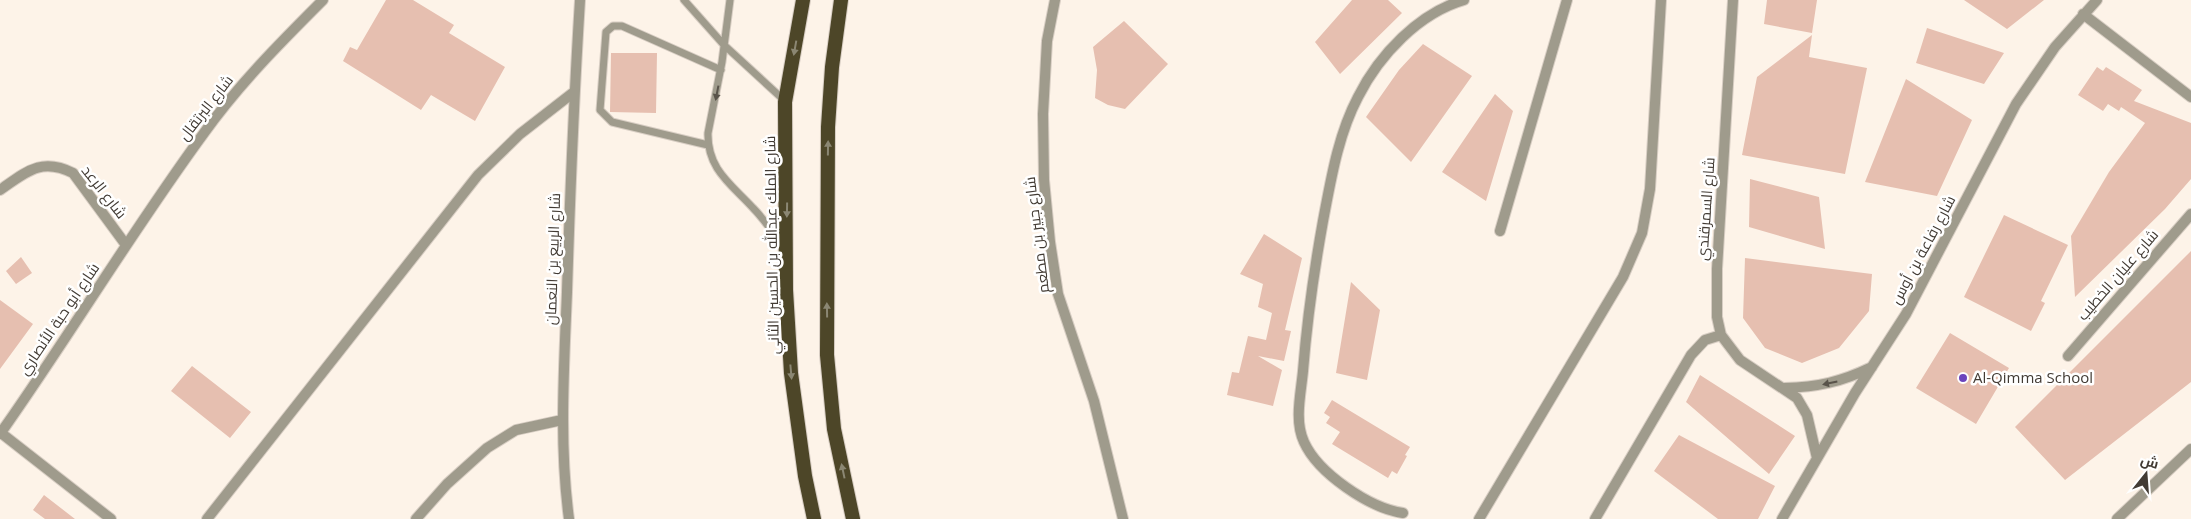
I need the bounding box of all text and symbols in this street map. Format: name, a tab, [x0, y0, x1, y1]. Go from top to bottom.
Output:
one-way arrow	[790, 40, 798, 56]
street label: شارع البرتقال	[173, 70, 239, 146]
one-way arrow	[712, 85, 720, 101]
street label: شارع الملك عبدالله بن الحسين الثاني	[759, 136, 786, 354]
one-way arrow	[824, 139, 832, 155]
street label: شارع السمرقندي	[1691, 157, 1722, 262]
street label: شارع الرعد	[76, 161, 132, 223]
street label: شارع جبير بن مطعم	[1019, 176, 1055, 294]
street label: شارع الربيع بن النعمان	[540, 192, 566, 326]
street label: شارع رفاعة بن أوس	[1885, 192, 1961, 308]
one-way arrow	[783, 202, 791, 218]
street label: شارع عليان الخطيب	[2072, 225, 2164, 325]
street label: شارع أبو حبة الأنصاري	[13, 258, 106, 380]
one-way arrow	[823, 302, 831, 318]
one-way arrow	[787, 364, 795, 380]
place label: Al-Qimma School	[1973, 367, 2093, 387]
marker: Al-Qimma School	[1957, 372, 1969, 384]
one-way arrow	[1822, 379, 1837, 387]
north arrow	[2121, 449, 2171, 499]
text: ش	[2139, 449, 2161, 473]
one-way arrow	[839, 464, 847, 479]

